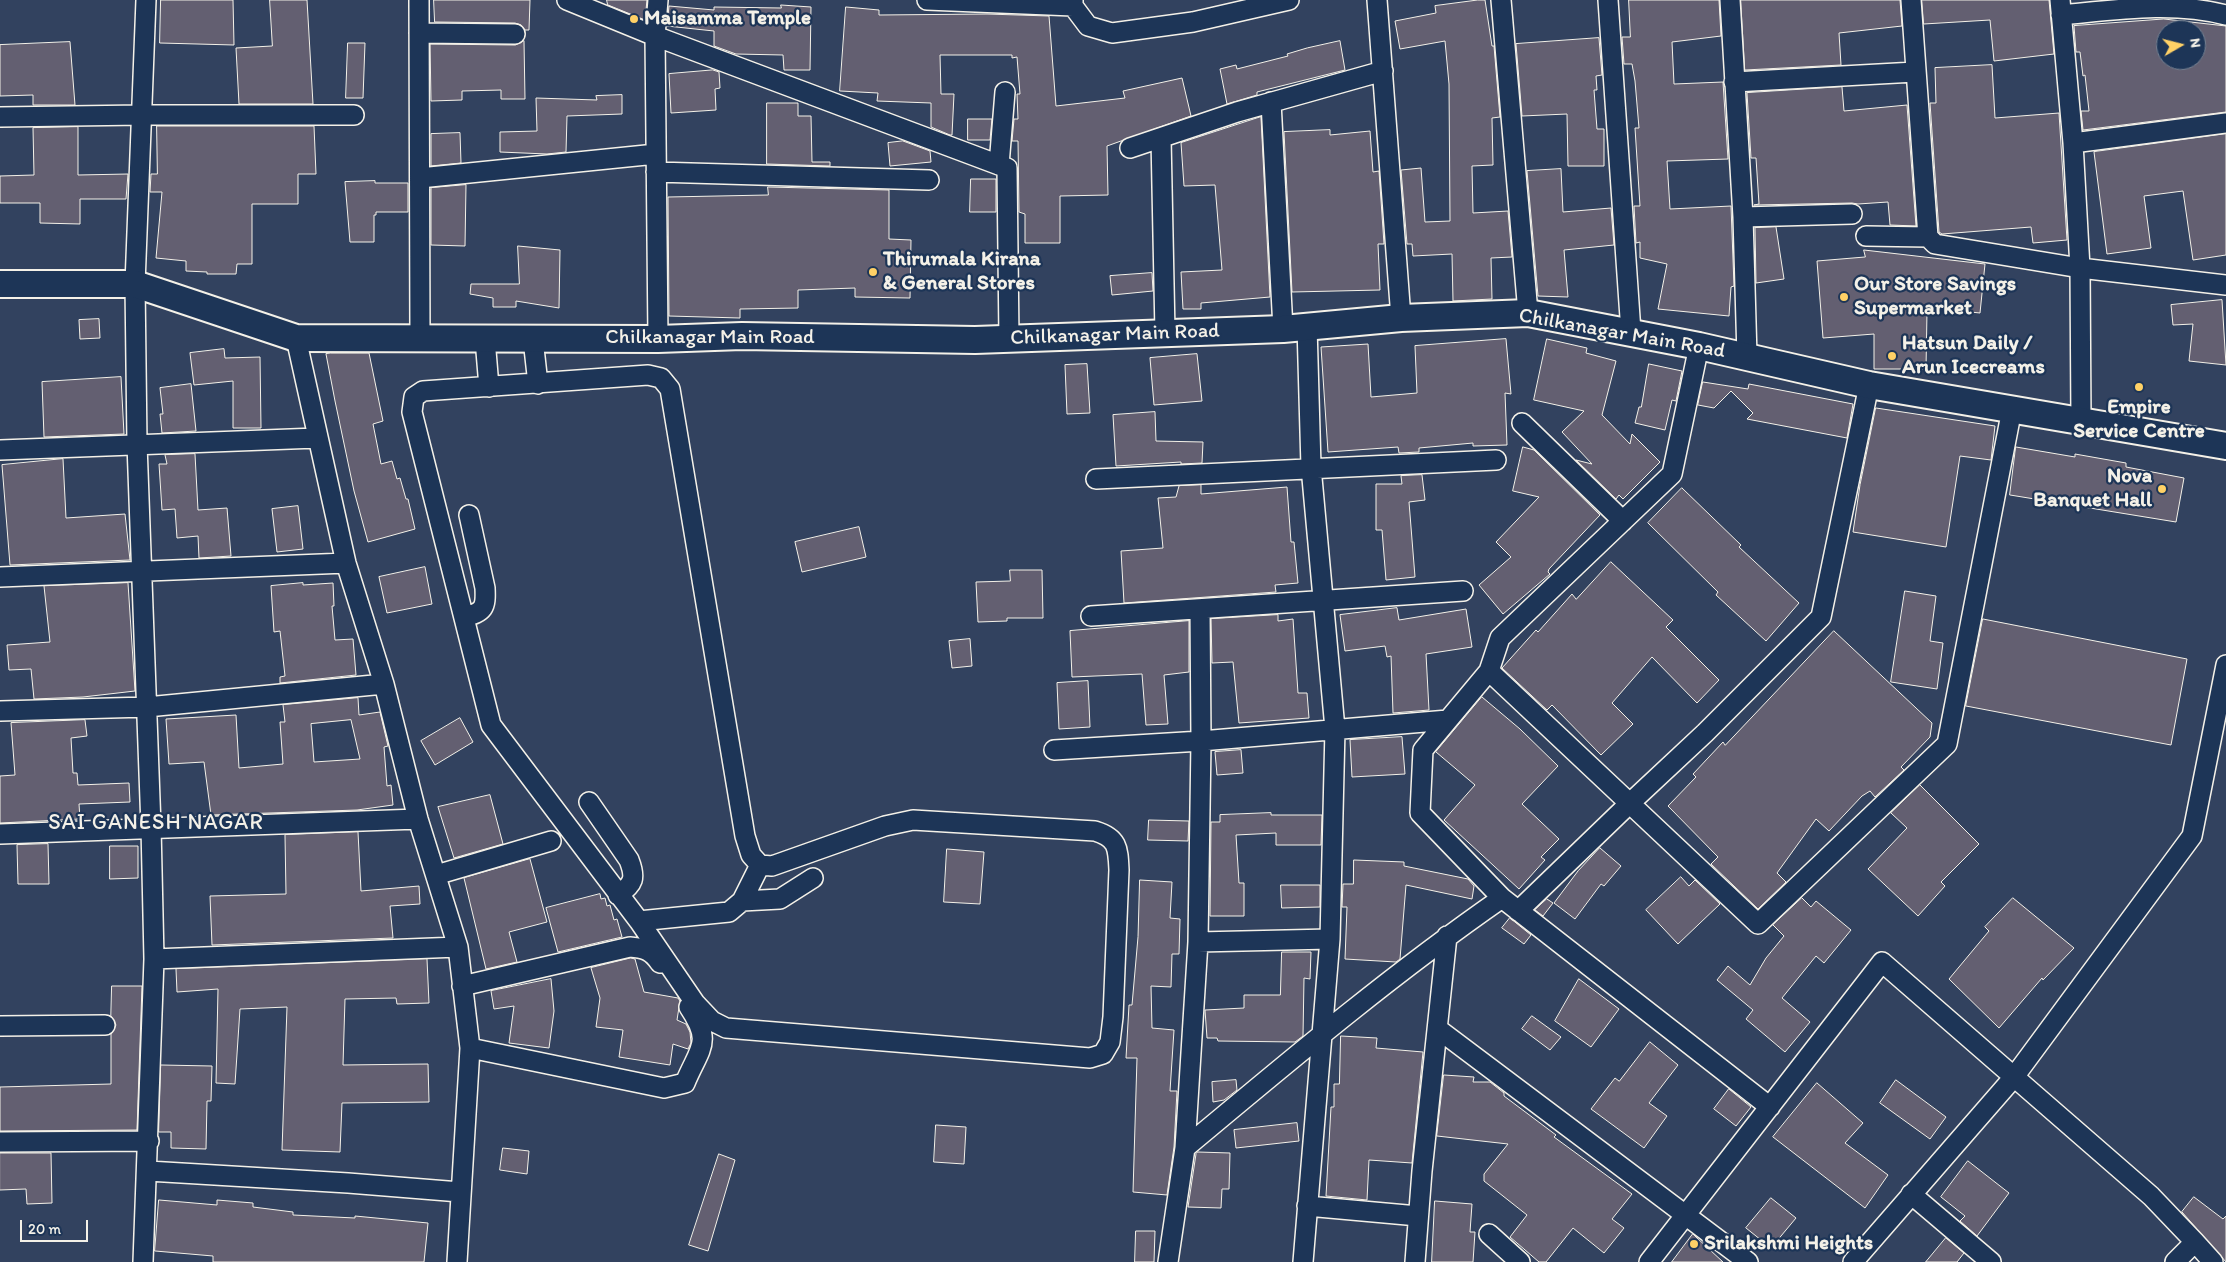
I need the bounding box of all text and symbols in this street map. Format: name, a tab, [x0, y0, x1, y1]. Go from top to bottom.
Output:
place label: Maisamma Temple	[644, 6, 811, 32]
marker: Maisamma Temple	[628, 13, 640, 25]
north arrow	[2156, 20, 2206, 70]
text: N	[2186, 37, 2204, 49]
place label: Thirumala Kirana & General Stores	[883, 247, 1041, 297]
marker: Thirumala Kirana & General Stores	[867, 266, 879, 278]
place label: Our Store Savings Supermarket	[1854, 272, 2016, 322]
marker: Our Store Savings Supermarket	[1838, 291, 1850, 303]
street label: Chilkanagar Main Road	[1517, 303, 1727, 365]
street label: Chilkanagar Main Road	[1010, 319, 1220, 351]
street label: Chilkanagar Main Road	[605, 325, 815, 351]
place label: Hatsun Daily / Arun Icecreams	[1902, 331, 2045, 381]
marker: Hatsun Daily / Arun Icecreams	[1886, 350, 1898, 362]
marker: Empire Service Centre	[2133, 381, 2145, 393]
place label: Empire Service Centre	[2073, 395, 2205, 445]
place label: Nova Banquet Hall	[2033, 464, 2152, 514]
marker: Nova Banquet Hall	[2156, 483, 2168, 495]
district label: SAI GANESH NAGAR	[47, 810, 265, 836]
scale bar	[22, 1210, 90, 1242]
text: 20 m	[28, 1220, 61, 1238]
place label: Srilakshmi Heights	[1704, 1231, 1873, 1257]
marker: Srilakshmi Heights	[1688, 1238, 1700, 1250]

